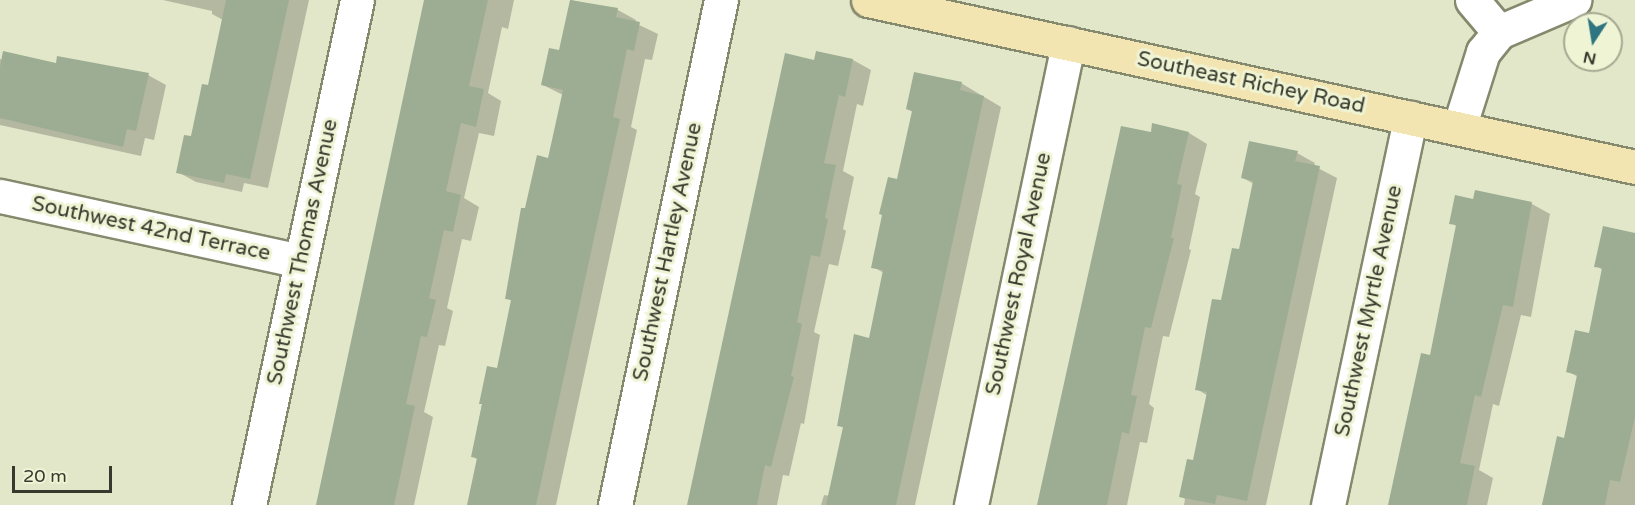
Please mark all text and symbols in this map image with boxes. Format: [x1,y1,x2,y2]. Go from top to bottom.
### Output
north arrow [1563,12,1623,72]
street label: Southeast Richey Road [1135,47,1367,119]
text: N [1581,47,1598,69]
street label: Southwest Thomas Avenue [263,117,343,387]
street label: Southwest Hartley Avenue [628,120,708,384]
street label: Southwest Royal Avenue [981,150,1057,398]
street label: Southwest Myrtle Avenue [1330,183,1408,439]
street label: Southwest 42nd Terrace [30,191,272,267]
scale bar [15,454,116,492]
text: 20 m [23,465,67,487]

